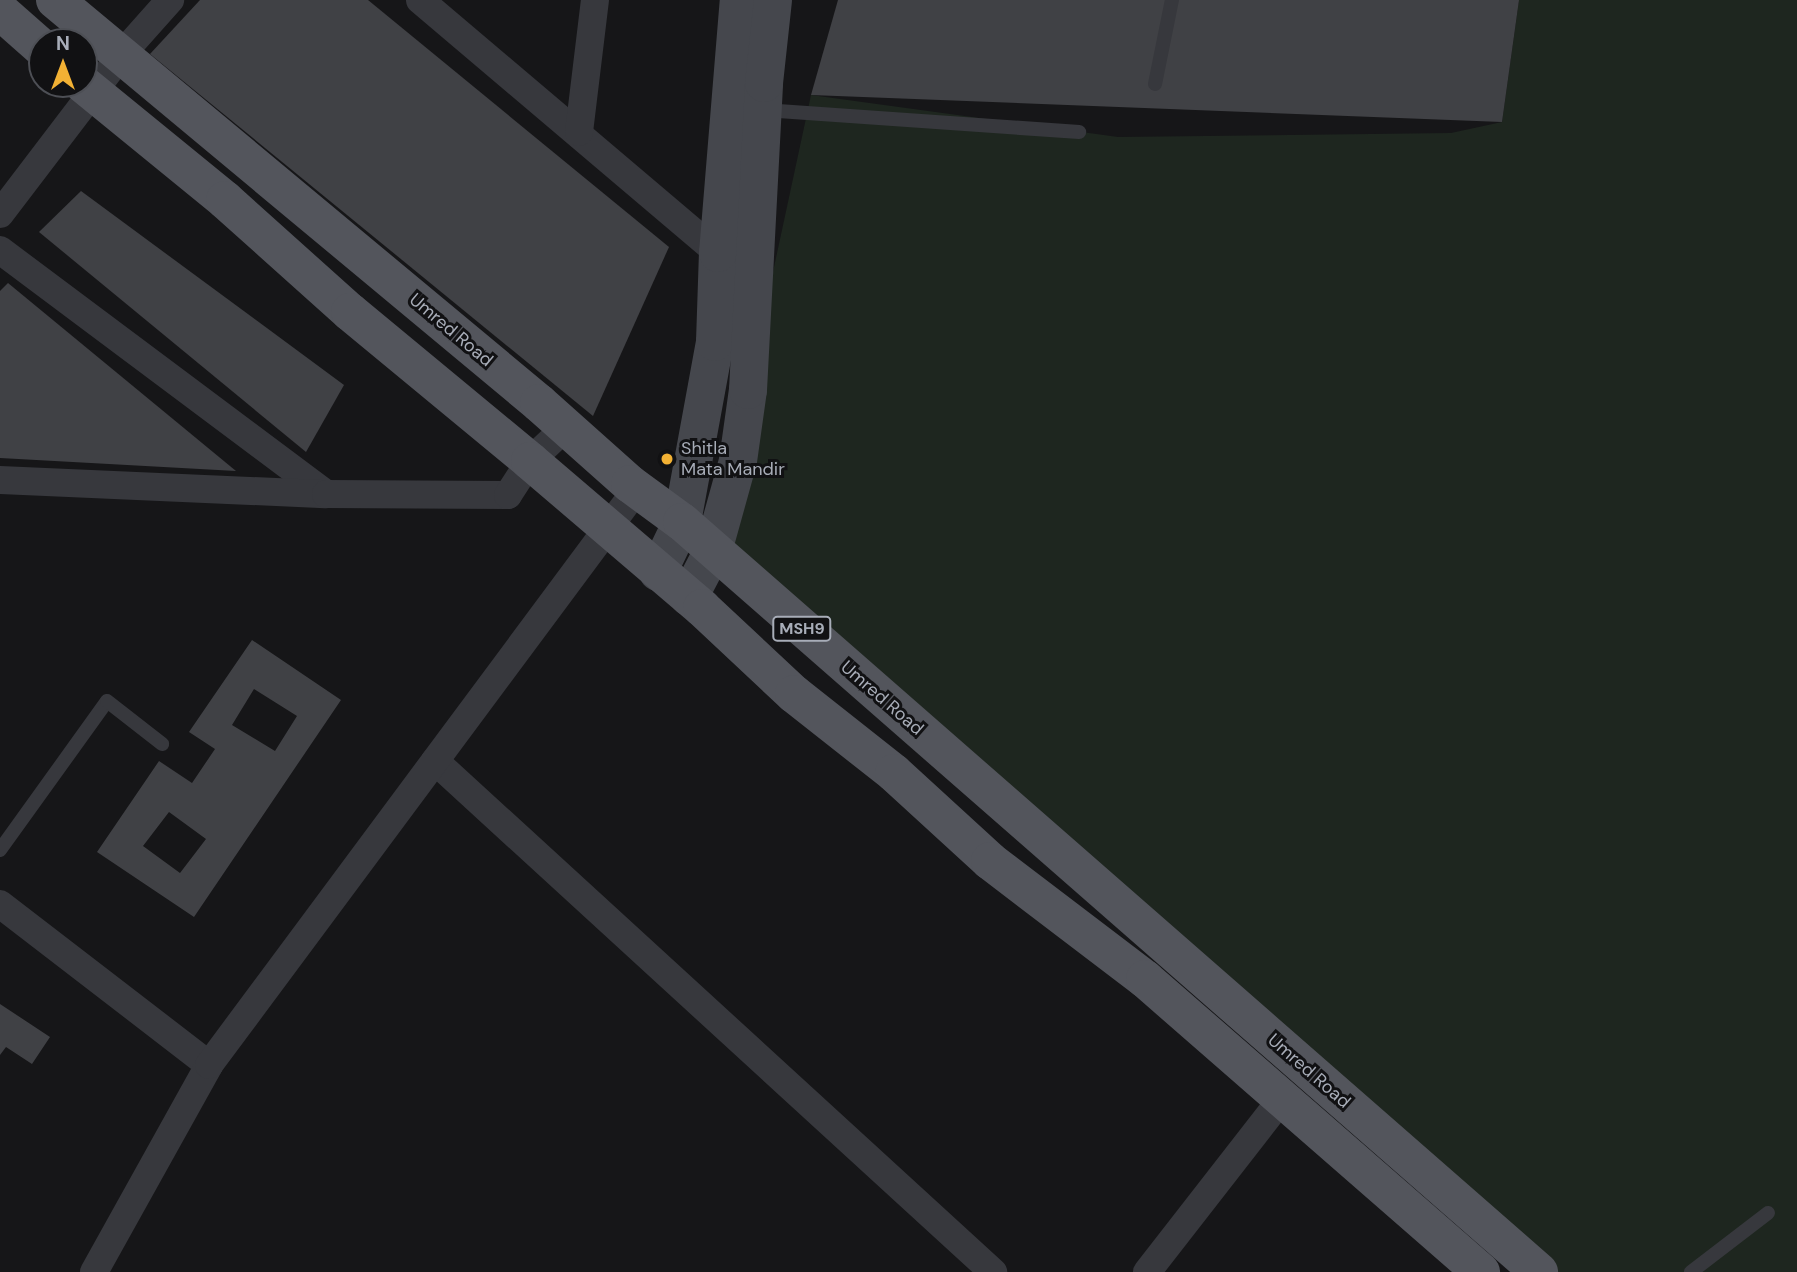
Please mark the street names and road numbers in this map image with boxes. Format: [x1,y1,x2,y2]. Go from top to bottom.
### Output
street label: Umred Road [405,289,497,371]
road number: MSH9 [772,616,832,642]
street label: Umred Road [836,656,928,740]
street label: Umred Road [1263,1029,1355,1113]

